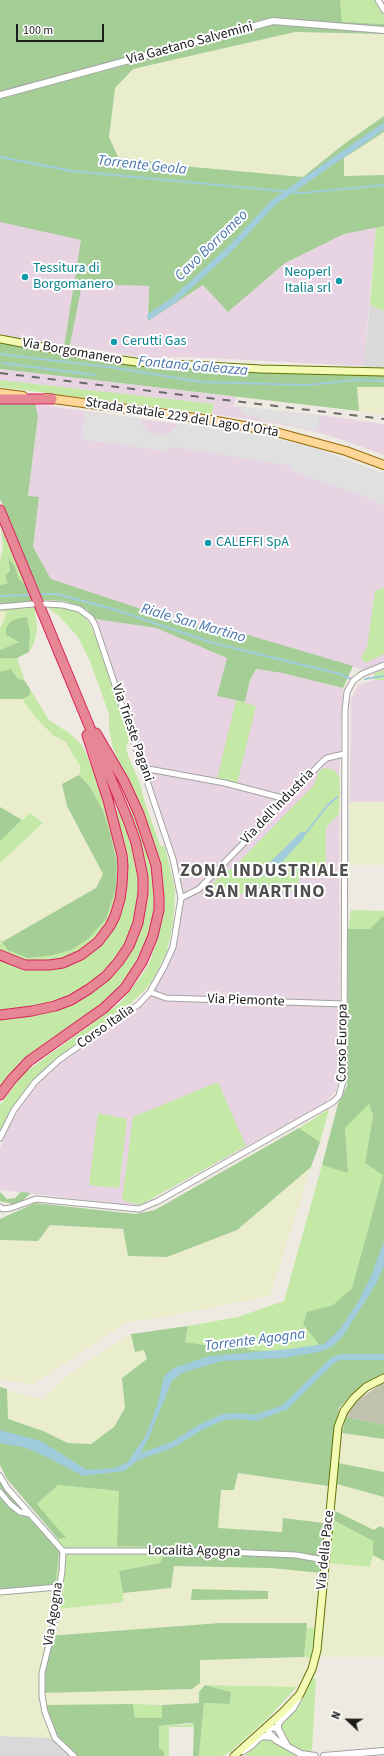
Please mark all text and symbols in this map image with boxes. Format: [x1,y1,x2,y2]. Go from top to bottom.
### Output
scale bar [18,16,106,42]
street label: Via Gaetano Salvemini [125,19,255,69]
text: 100 m [23,22,53,39]
water label: Torrente Geola [96,152,188,180]
water label: Cavo Borromeo [172,207,252,285]
place label: Tessitura di Borgomanero [33,261,114,294]
place label: Neoperl Italia srl [284,265,331,298]
marker: Tessitura di Borgomanero [20,272,30,282]
marker: Neoperl Italia srl [334,276,344,286]
place label: Cerutti Gas [122,334,186,350]
street label: Via Borgomanero [21,335,123,369]
marker: Cerutti Gas [109,337,119,347]
water label: Fontana Galeazza [137,353,249,381]
street label: Strada statale 229 del Lago d'Orta [84,394,280,442]
place label: CALEFFI SpA [216,535,289,551]
marker: CALEFFI SpA [203,538,213,548]
water label: Riale San Martino [139,600,247,648]
street label: Via Trieste Pagani [107,682,157,784]
street label: Via dell'Industria [238,766,318,848]
district label: ZONA INDUSTRIALE SAN MARTINO [180,861,350,904]
street label: Via Piemonte [207,991,285,1011]
street label: Corso Italia [74,1001,138,1053]
street label: Corso Europa [334,1004,352,1082]
water label: Torrente Agogna [204,1326,306,1356]
street label: Via della Pace [313,1510,339,1590]
street label: Località Agogna [148,1543,240,1561]
street label: Via Agogna [41,1581,67,1647]
north arrow [328,1700,368,1740]
text: N [328,1709,345,1722]

